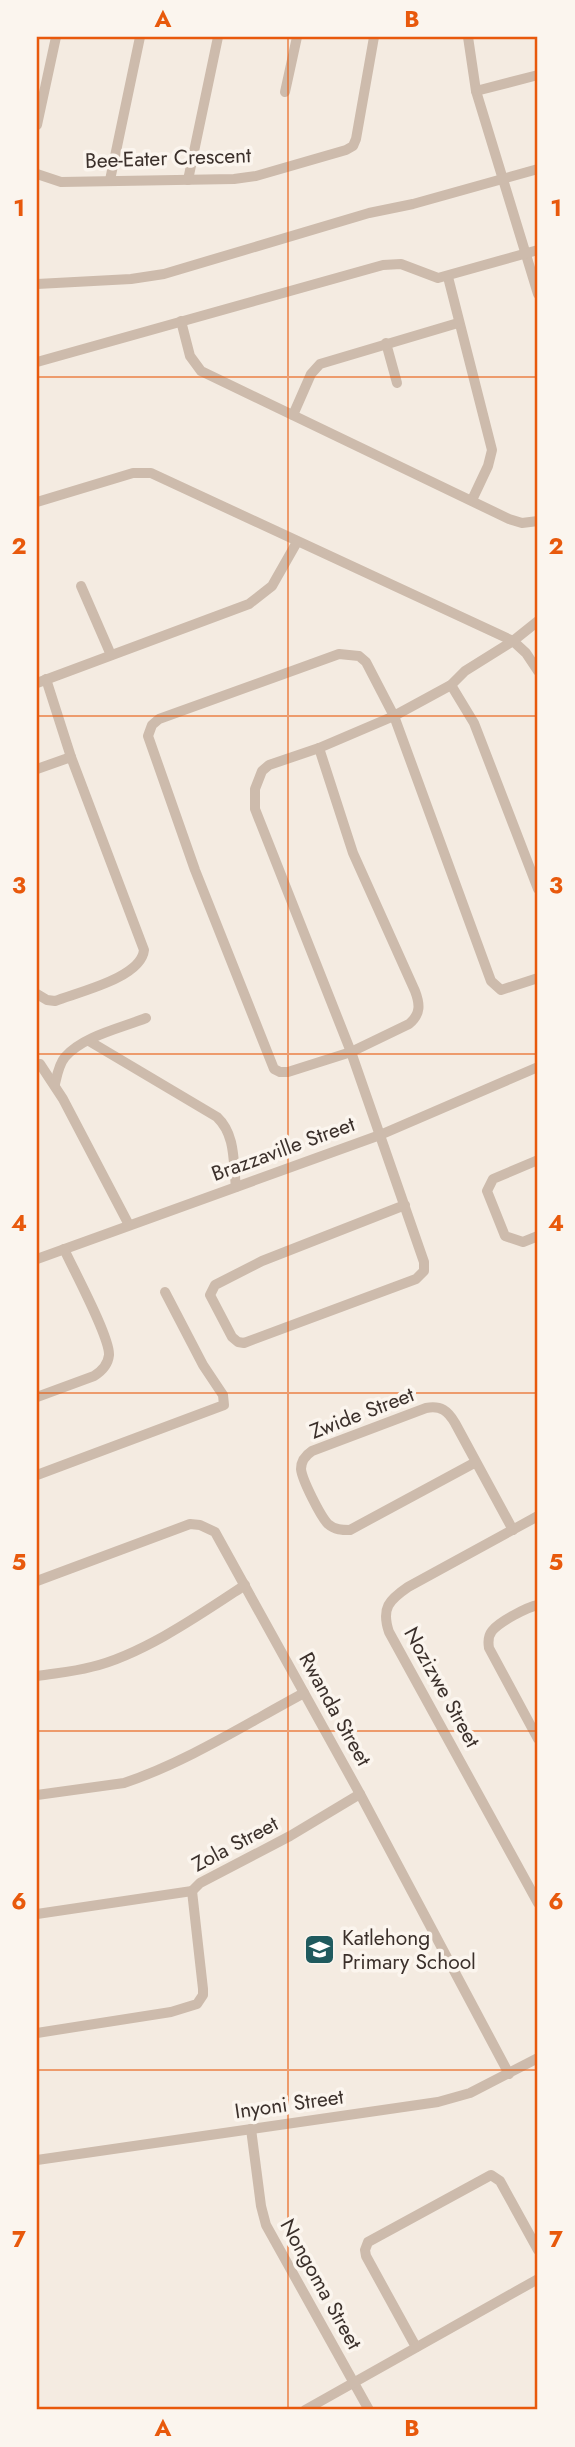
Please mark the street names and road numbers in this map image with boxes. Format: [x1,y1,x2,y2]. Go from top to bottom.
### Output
street label: Bee-Eater Crescent [84,140,252,176]
street label: Brazzaville Street [207,1109,359,1189]
street label: Zwide Street [306,1379,418,1447]
street label: Nozizwe Street [396,1621,488,1753]
street label: Rwanda Street [291,1647,379,1771]
street label: Zola Street [187,1809,283,1879]
street label: Inyoni Street [233,2082,345,2126]
street label: Nongoma Street [273,2213,369,2355]

